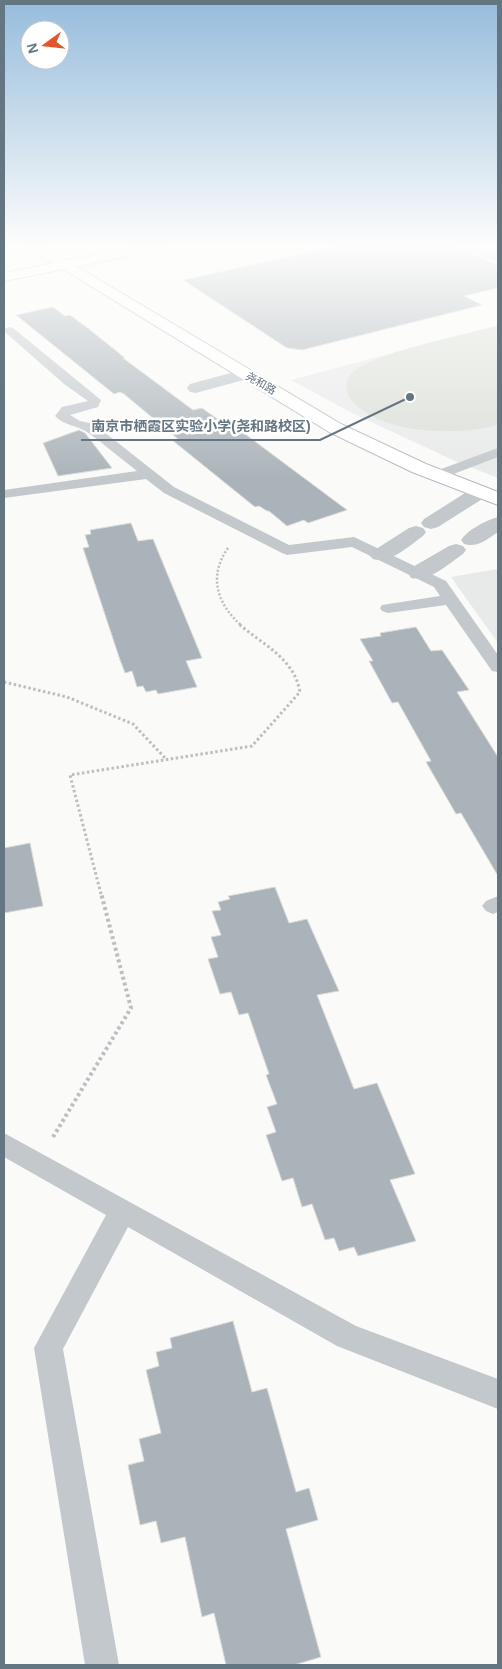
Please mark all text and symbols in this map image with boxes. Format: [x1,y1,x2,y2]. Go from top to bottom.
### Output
north arrow [20,20,70,70]
text: N [23,41,41,55]
street label: 尧和路 [244,370,278,396]
callout: 南京市栖霞区实验小学(尧和路校区) [81,411,320,440]
text: 南京市栖霞区实验小学(尧和路校区) [91,418,311,434]

